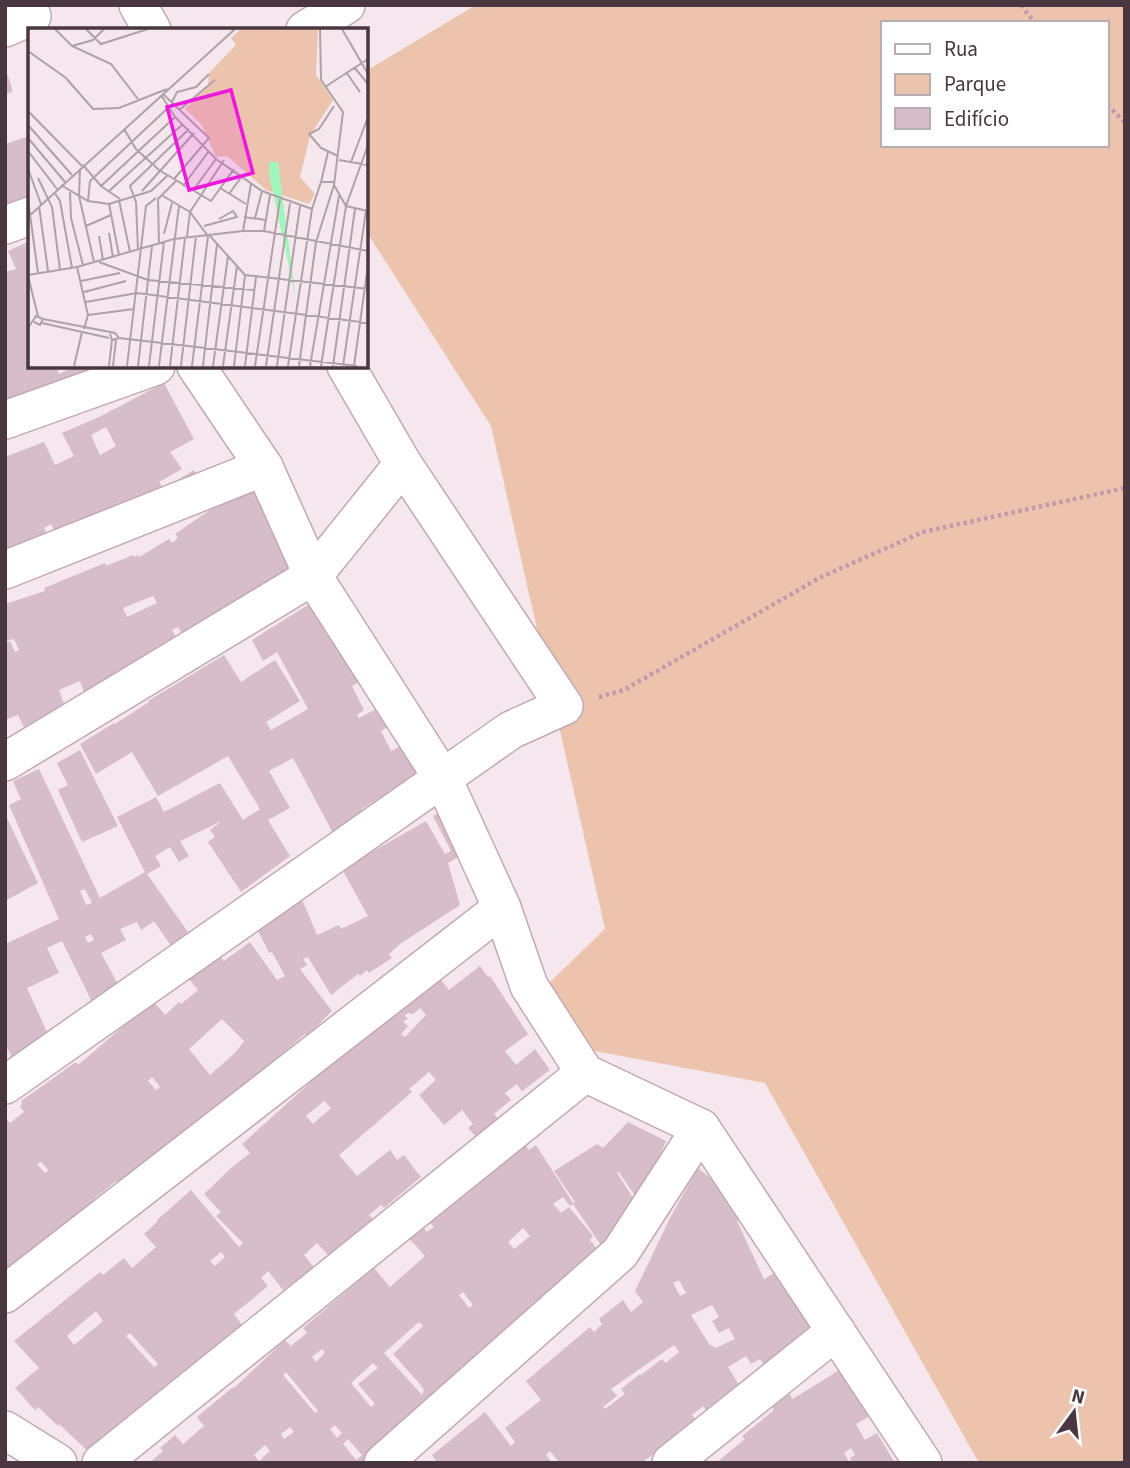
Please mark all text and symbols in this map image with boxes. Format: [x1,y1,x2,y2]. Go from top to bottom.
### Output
legend [881,21,1109,147]
inset map [28,28,368,368]
text: Rua [944,34,978,64]
text: Parque [944,69,1006,99]
text: Edifício [944,104,1009,134]
north arrow [1039,1377,1109,1447]
text: N [1068,1382,1088,1412]

